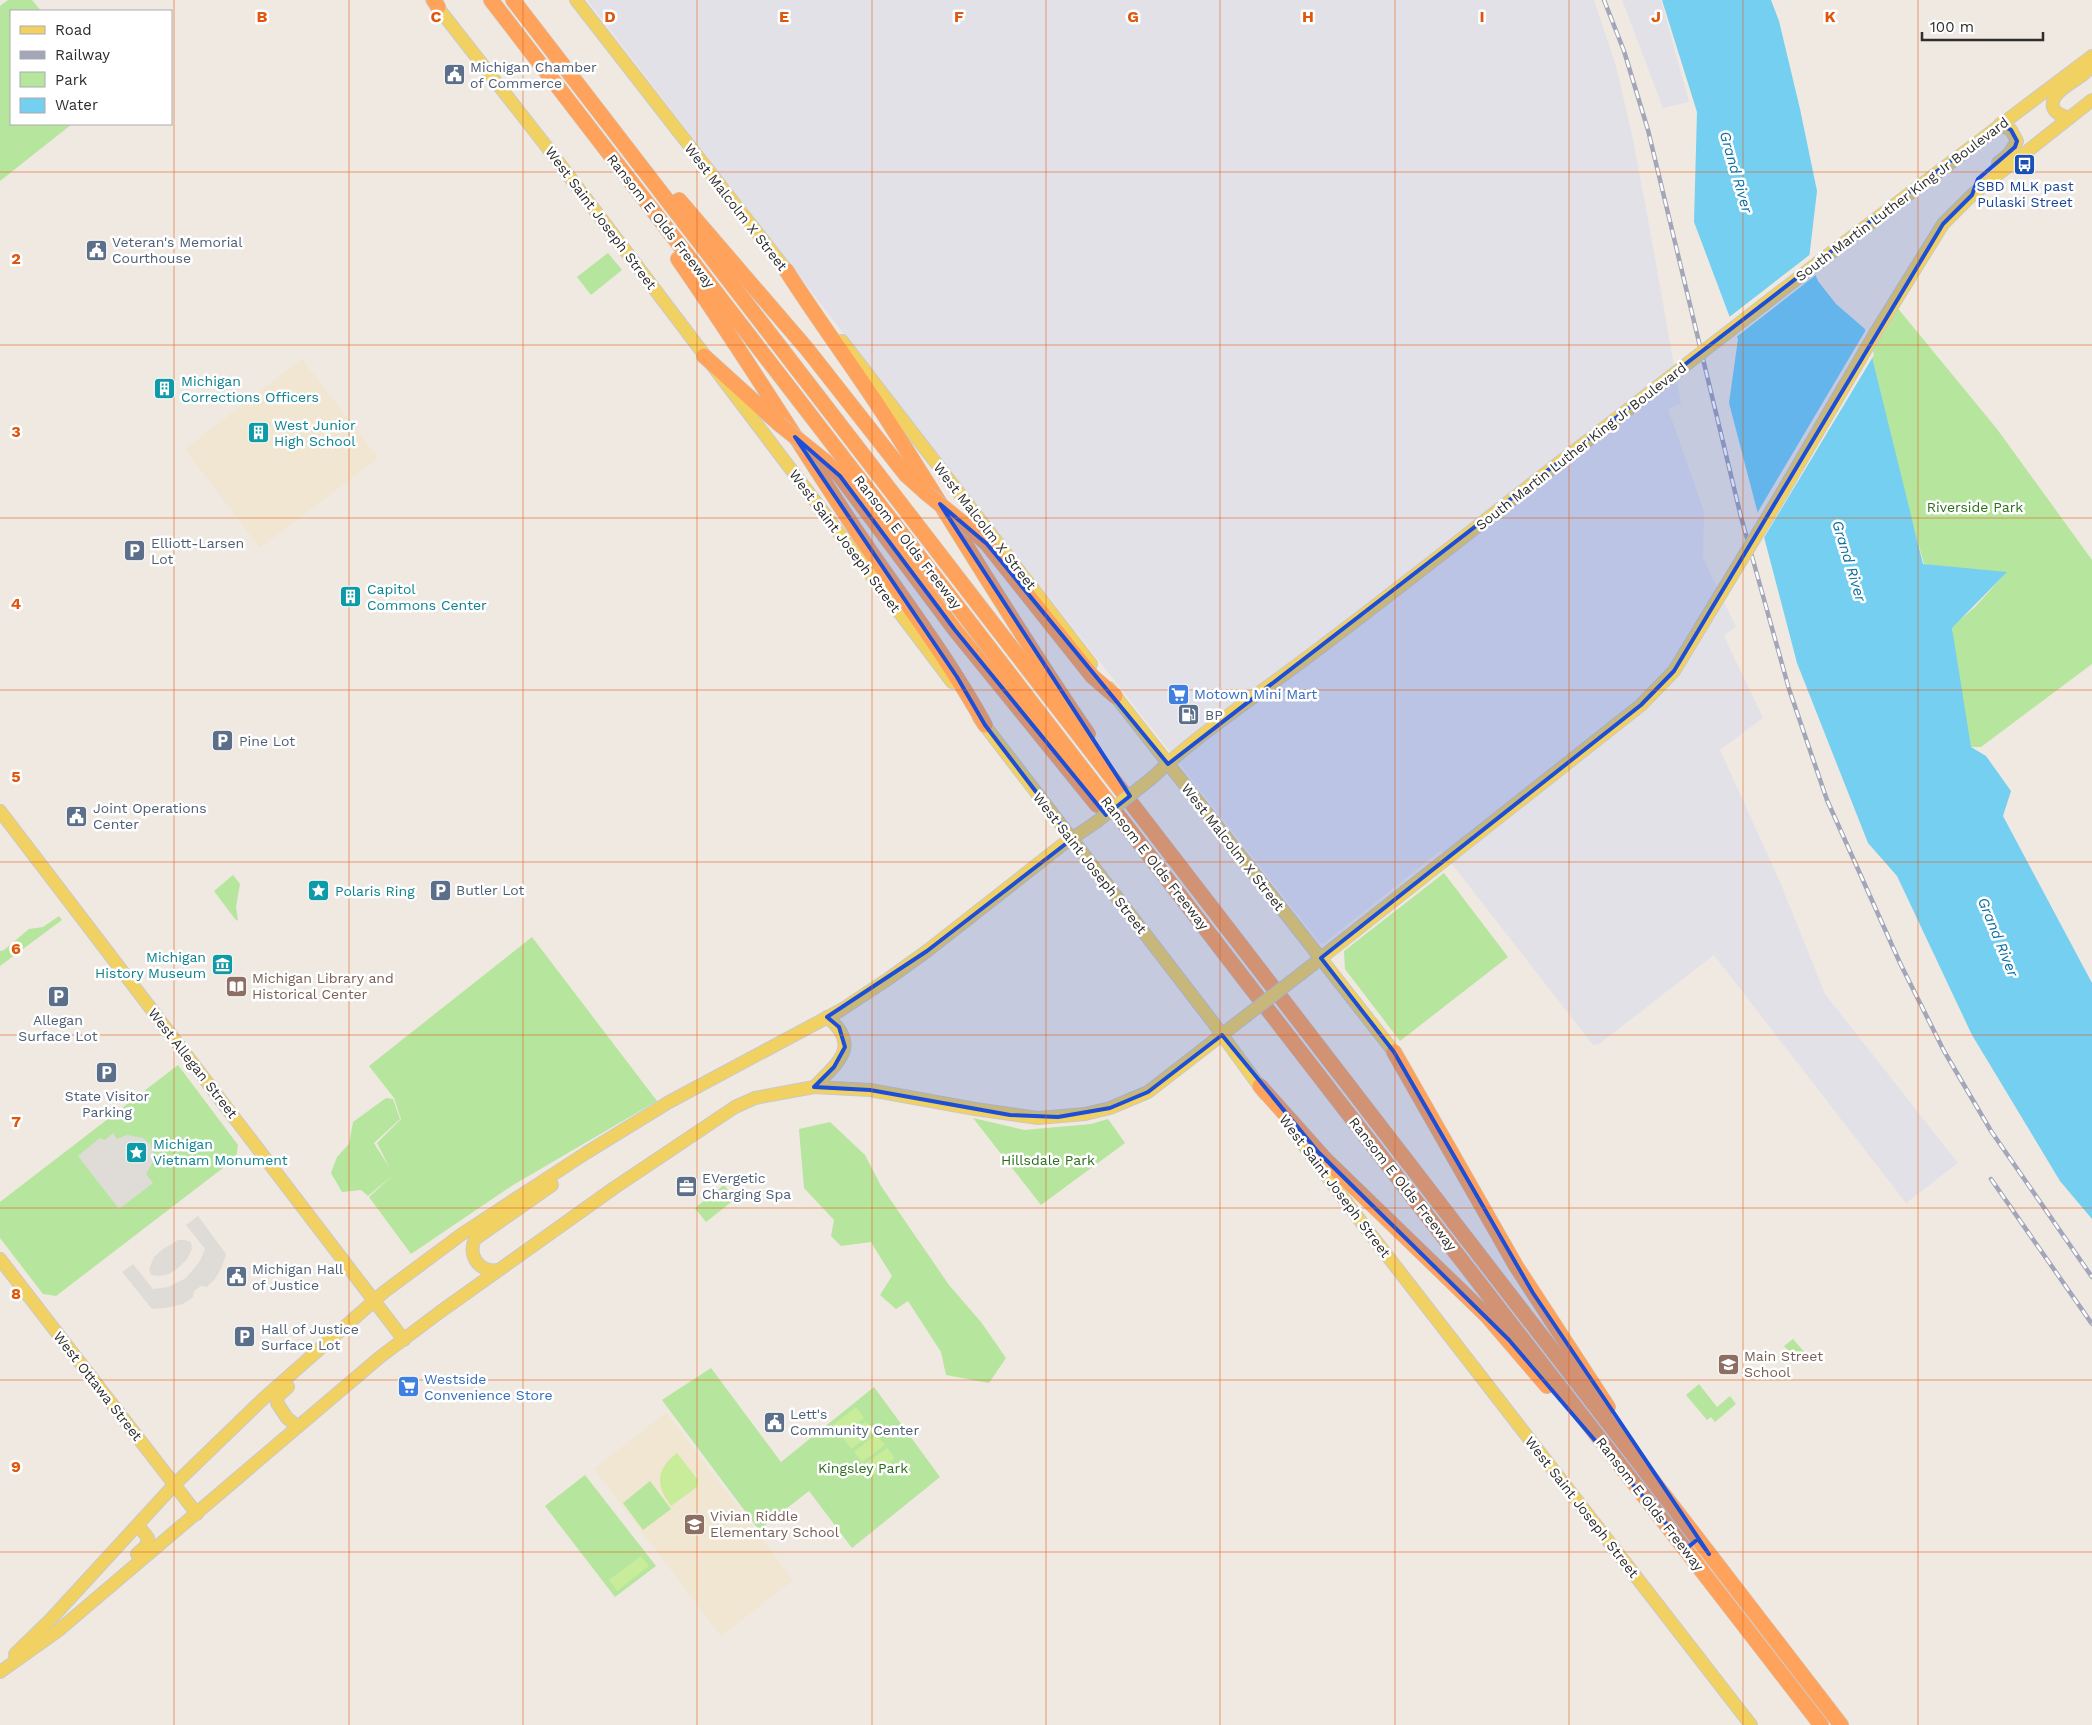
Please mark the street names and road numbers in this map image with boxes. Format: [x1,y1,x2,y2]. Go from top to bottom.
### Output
street label: South Martin Luther King Jr Boulevard [1792,114,2012,284]
street label: West Malcolm X Street [681,140,791,274]
street label: West Saint Joseph Street [542,144,660,293]
street label: Ransom E Olds Freeway [604,151,719,292]
street label: South Martin Luther King Jr Boulevard [1473,359,1689,533]
street label: West Malcolm X Street [930,459,1040,593]
street label: West Saint Joseph Street [786,467,904,616]
street label: Ransom E Olds Freeway [851,472,966,613]
street label: West Malcolm X Street [1178,780,1288,914]
street label: West Saint Joseph Street [1030,789,1150,937]
street label: Ransom E Olds Freeway [1098,793,1213,934]
street label: West Allegan Street [145,1005,241,1121]
street label: West Saint Joseph Street [1276,1112,1394,1261]
street label: Ransom E Olds Freeway [1346,1114,1461,1255]
street label: West Ottawa Street [50,1328,146,1444]
street label: West Saint Joseph Street [1522,1433,1642,1581]
street label: Ransom E Olds Freeway [1593,1434,1708,1575]

